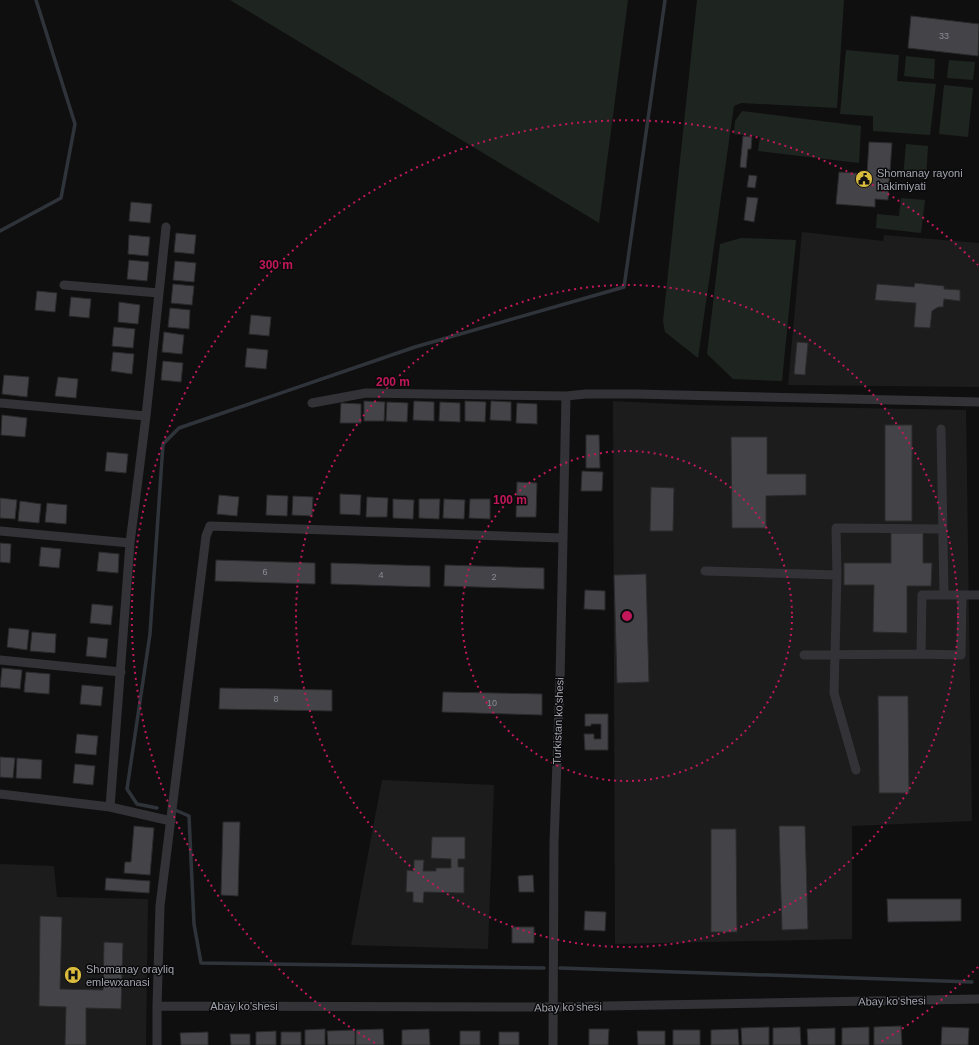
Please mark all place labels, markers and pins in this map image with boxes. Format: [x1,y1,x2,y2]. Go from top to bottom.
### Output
place label: Shomanay rayoni hakimiyati [877,167,963,192]
public building icon: Shomanay rayoni hakimiyati [854,169,874,189]
centre of rings [620,609,634,623]
place label: Shomanay orayliq emlewxanasi [86,963,174,988]
hospital icon: Shomanay orayliq emlewxanasi [63,965,83,985]

